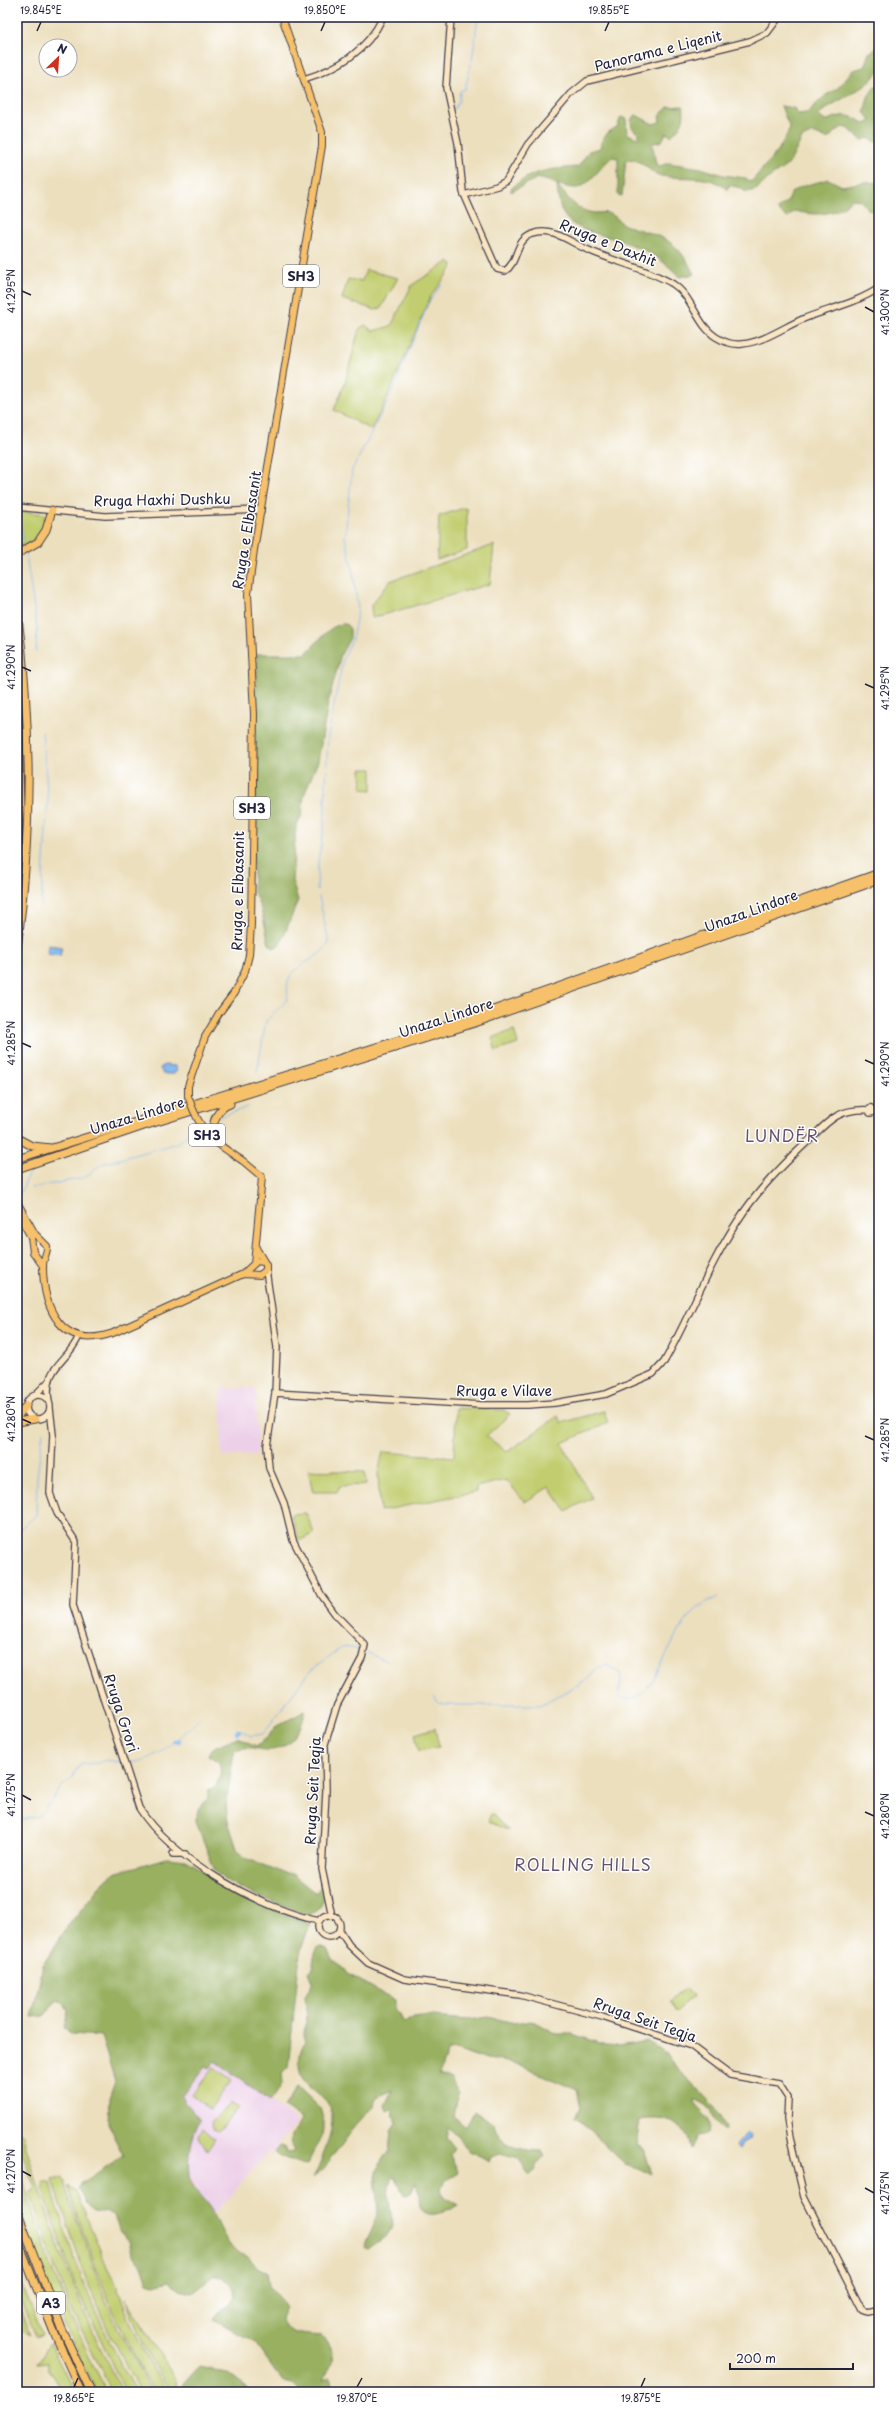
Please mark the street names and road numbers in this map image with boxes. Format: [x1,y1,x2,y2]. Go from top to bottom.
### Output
street label: Panorama e Liqenit [592,24,724,76]
street label: Rruga e Daxhit [556,213,660,272]
road number: SH3 [283,265,319,287]
street label: Rruga e Elbasanit [227,469,266,591]
street label: Rruga Haxhi Dushku [93,488,231,511]
road number: SH3 [234,797,270,819]
street label: Rruga e Elbasanit [226,831,249,951]
street label: Unaza Lindore [701,884,800,937]
street label: Unaza Lindore [396,992,496,1043]
street label: Unaza Lindore [87,1091,187,1140]
road number: SH3 [189,1124,225,1146]
street label: Rruga e Vilave [456,1380,552,1401]
street label: Rruga Grori [99,1671,144,1755]
street label: Rruga Seit Teqja [299,1736,326,1846]
street label: Rruga Seit Teqja [591,1992,700,2047]
road number: A3 [37,2292,65,2314]

